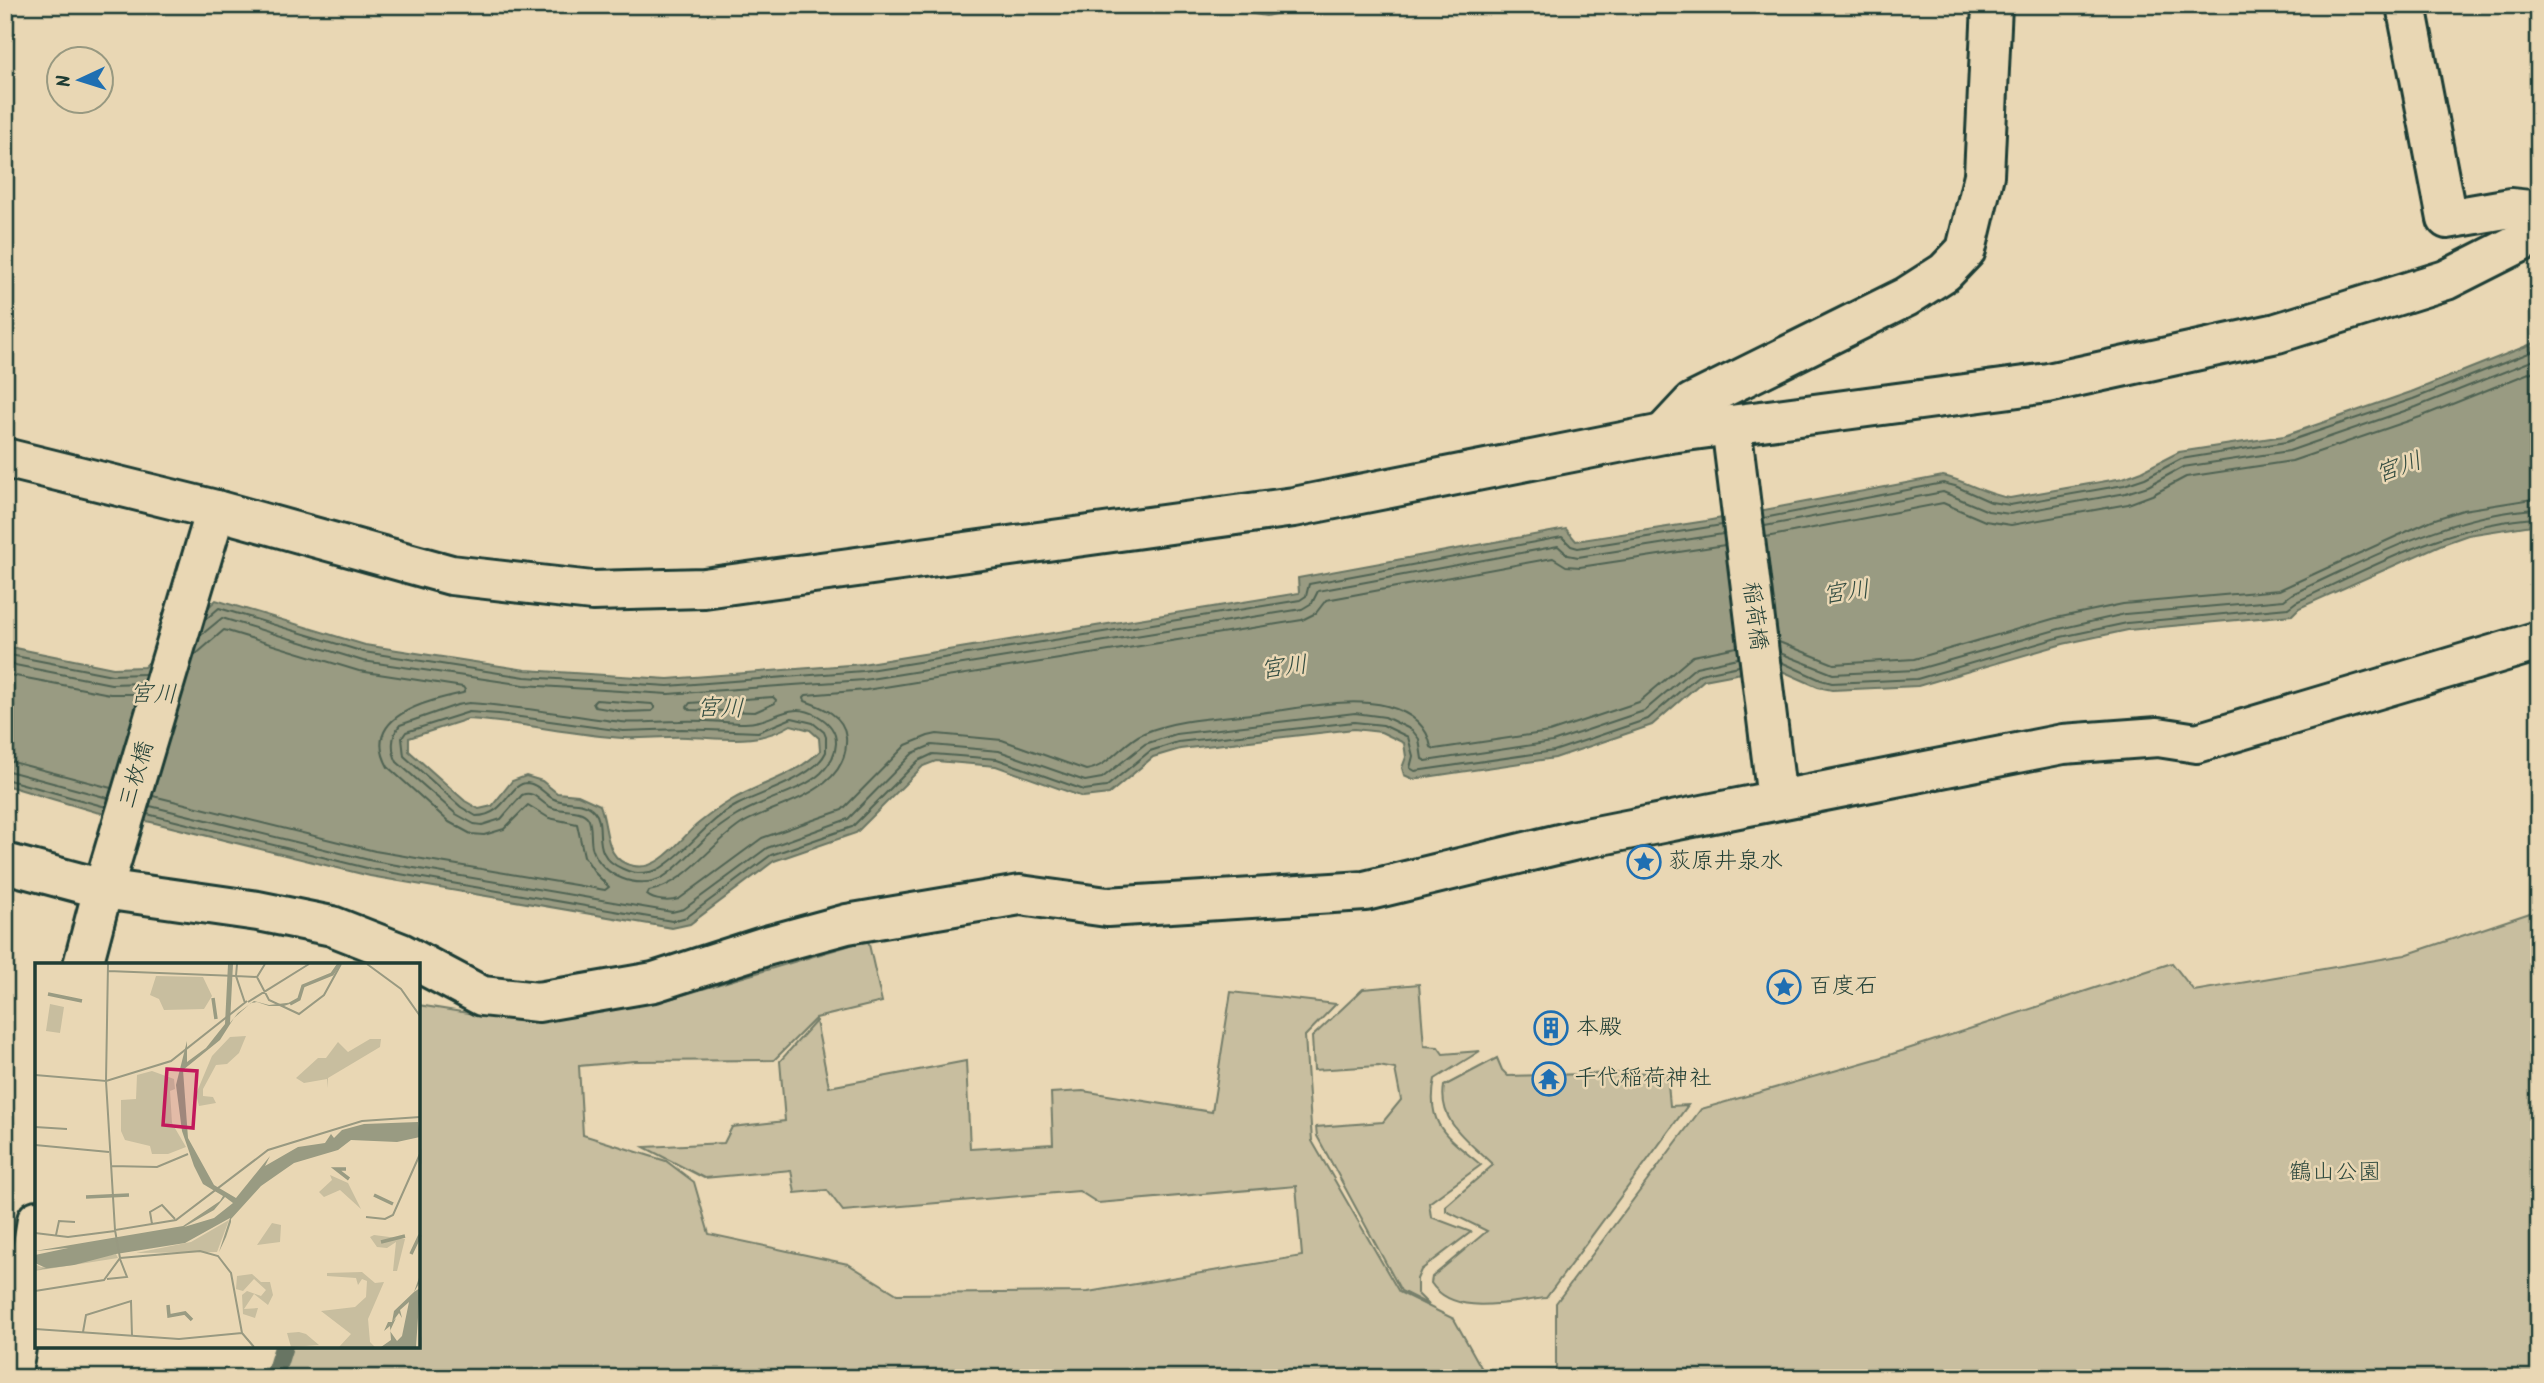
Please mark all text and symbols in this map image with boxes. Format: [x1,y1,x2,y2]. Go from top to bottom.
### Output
north arrow [46,46,116,116]
text: N [50,74,80,88]
water label: 宮川 [2370,442,2428,494]
water label: 宮川 [1820,570,1872,616]
street label: 稲荷橋 [1732,580,1776,652]
water label: 宮川 [1258,646,1310,690]
water label: 宮川 [129,675,177,715]
water label: 宮川 [696,689,744,729]
street label: 三枚橋 [110,737,164,813]
place icon: 荻原井泉水 [1625,843,1663,881]
place label: 荻原井泉水 [1668,844,1783,880]
inset map [35,963,420,1348]
place icon: 百度石 [1765,968,1803,1006]
place label: 百度石 [1809,969,1878,1005]
building icon: 本殿 [1532,1009,1570,1047]
place label: 本殿 [1576,1010,1622,1046]
temple icon: 千代稲荷神社 [1530,1060,1568,1098]
place label: 千代稲荷神社 [1574,1061,1712,1097]
park label: 鶴山公園 [2289,1155,2381,1191]

